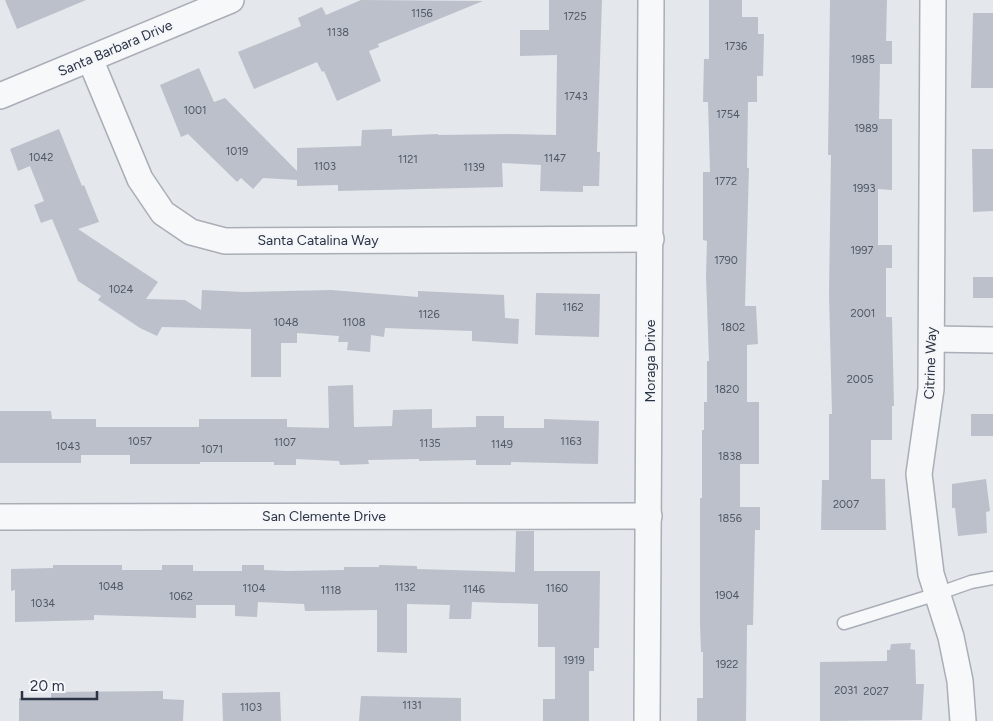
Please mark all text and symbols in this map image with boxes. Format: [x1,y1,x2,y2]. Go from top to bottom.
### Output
house number: 1156 [411,7,433,20]
house number: 1725 [564,10,586,23]
street label: Santa Barbara Drive [55,16,175,80]
house number: 1138 [327,26,349,39]
house number: 1736 [725,40,747,53]
house number: 1985 [851,53,875,66]
house number: 1743 [564,90,588,103]
house number: 1001 [183,104,207,117]
house number: 1754 [716,108,740,121]
house number: 1989 [854,122,878,135]
house number: 1019 [226,145,248,158]
house number: 1042 [29,151,53,164]
house number: 1147 [544,152,566,165]
house number: 1121 [398,153,418,166]
house number: 1103 [314,160,336,173]
house number: 1139 [463,161,485,174]
house number: 1772 [715,175,737,188]
house number: 1993 [853,182,876,195]
street label: Santa Catalina Way [257,232,379,249]
house number: 1997 [851,244,874,257]
house number: 1790 [714,254,738,267]
house number: 1024 [109,283,133,296]
house number: 1162 [562,301,584,314]
house number: 2001 [851,307,875,320]
house number: 1126 [418,308,440,321]
house number: 1048 [273,316,299,329]
house number: 1108 [343,316,366,329]
street label: Moraga Drive [642,319,659,403]
house number: 1802 [721,321,745,334]
street label: Citrine Way [921,326,940,400]
house number: 2005 [847,373,873,386]
house number: 1820 [715,383,739,396]
house number: 1057 [128,435,152,448]
house number: 1163 [560,435,582,448]
house number: 1107 [274,436,296,449]
house number: 1135 [419,437,441,450]
house number: 1149 [491,438,513,451]
house number: 1043 [56,440,80,453]
house number: 1071 [201,443,223,456]
house number: 1838 [718,450,742,463]
house number: 2007 [833,498,859,511]
street label: San Clemente Drive [262,508,386,525]
house number: 1856 [718,512,742,525]
house number: 1048 [98,580,124,593]
house number: 1132 [394,581,416,594]
house number: 1104 [243,582,266,595]
house number: 1160 [546,582,568,595]
house number: 1146 [463,583,485,596]
house number: 1118 [321,584,341,597]
house number: 1904 [715,589,739,602]
house number: 1062 [169,590,193,603]
house number: 1034 [31,597,55,610]
house number: 1919 [563,654,585,667]
house number: 1922 [715,658,739,671]
scale bar [22,668,98,700]
text: 20 m [30,677,64,695]
house number: 2031 [834,684,858,697]
house number: 2027 [863,685,889,698]
house number: 1131 [402,699,422,712]
house number: 1103 [240,701,262,714]

